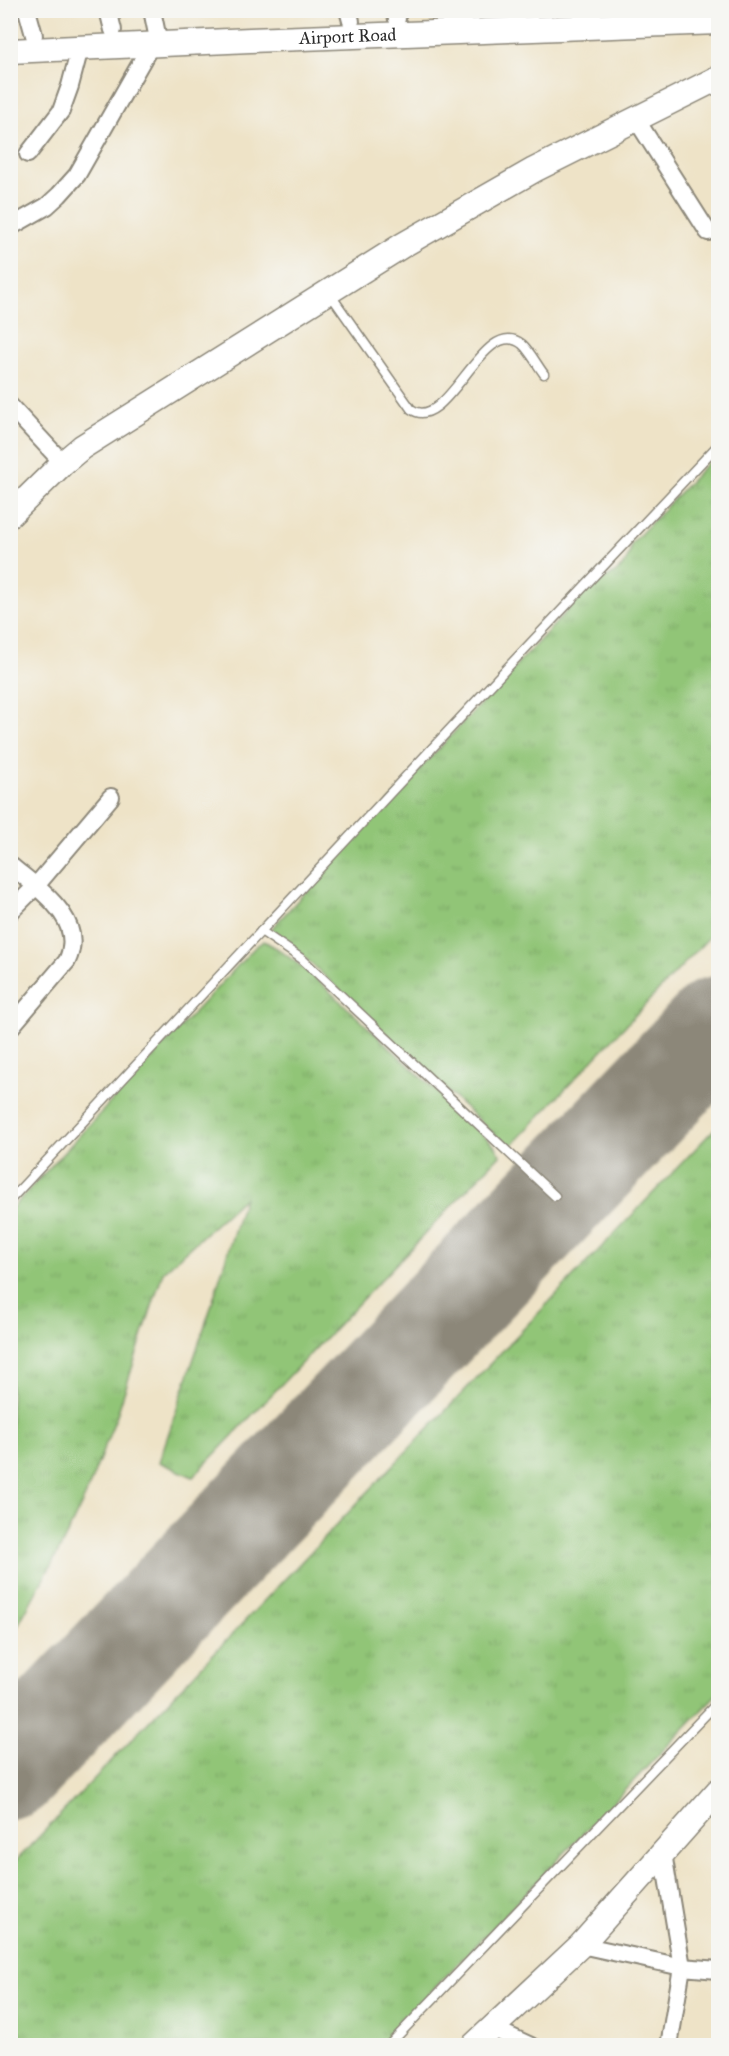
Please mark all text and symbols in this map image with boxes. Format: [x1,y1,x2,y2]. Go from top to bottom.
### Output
street label: Airport Road [298,23,397,49]

